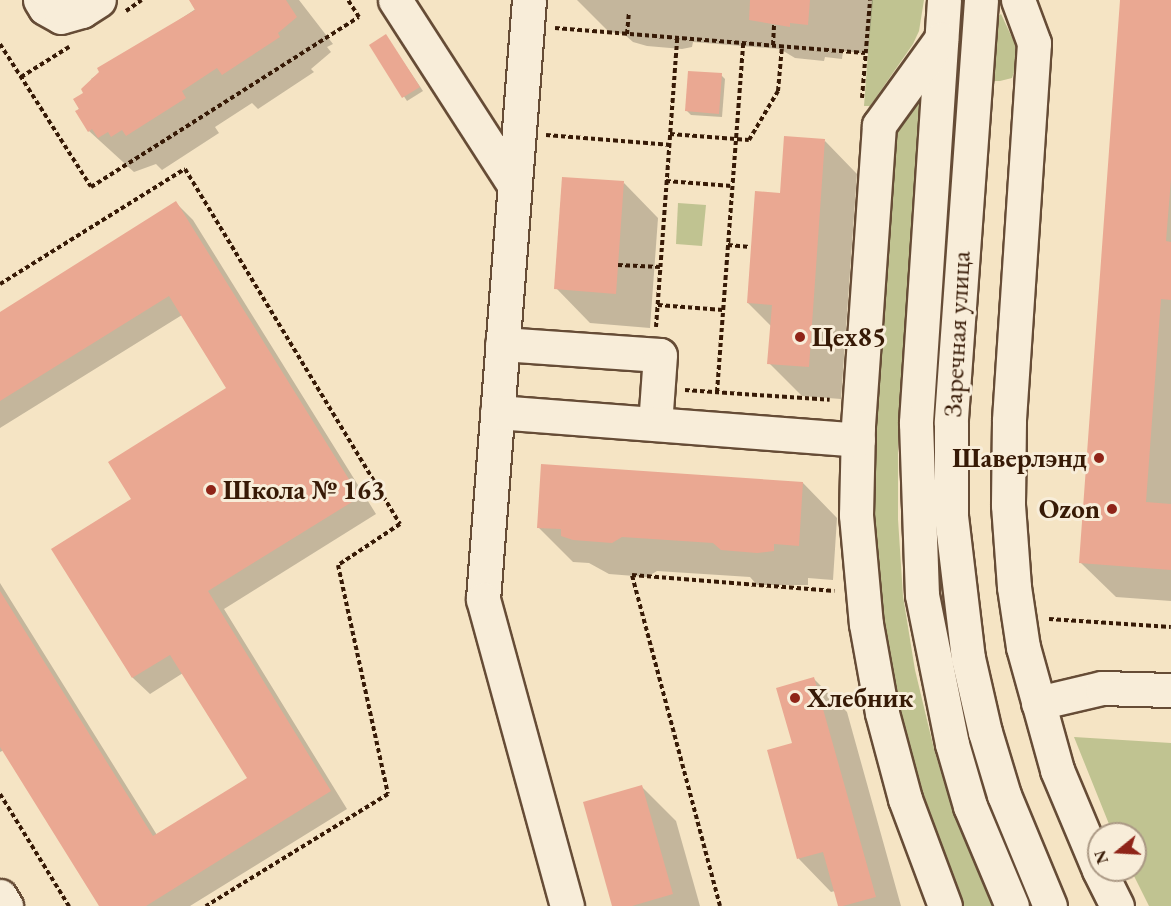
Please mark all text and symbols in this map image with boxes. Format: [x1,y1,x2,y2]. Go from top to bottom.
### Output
street label: Заречная улица [935,250,977,418]
place label: Цех85 [812,321,886,353]
marker: Цех85 [793,330,807,344]
place label: Шаверлэнд [952,442,1087,474]
marker: Шаверлэнд [1092,451,1106,465]
place label: Школа № 163 [223,474,385,506]
marker: Школа № 163 [204,483,218,497]
place label: Ozon [1039,493,1100,525]
marker: Ozon [1105,502,1119,516]
place label: Хлебник [807,682,913,714]
marker: Хлебник [788,691,802,705]
north arrow [1087,822,1147,882]
text: N [1089,848,1113,867]

